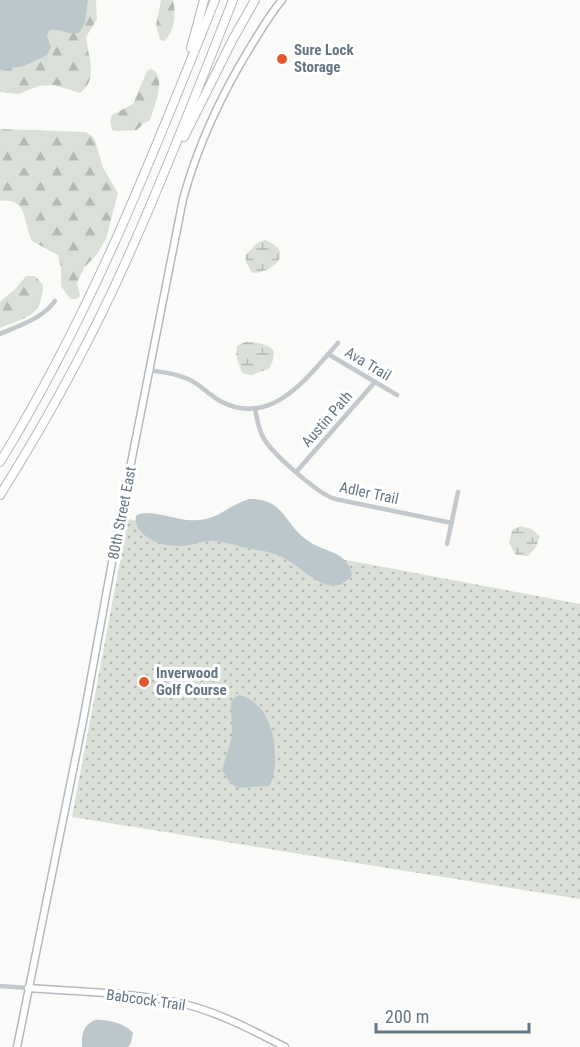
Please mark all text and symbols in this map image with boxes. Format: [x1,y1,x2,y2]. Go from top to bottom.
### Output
place label: Sure Lock Storage [294,41,354,76]
marker: Sure Lock Storage [275,52,289,66]
street label: Ava Trail [342,343,394,385]
street label: Austin Path [298,387,356,451]
street label: 80th Street East [104,465,140,561]
street label: Adler Trail [338,478,400,508]
place label: Inverwood Golf Course [156,664,227,699]
marker: Inverwood Golf Course [137,675,151,689]
street label: Babcock Trail [105,986,187,1014]
scale bar [376,996,529,1034]
text: 200 m [385,1006,429,1027]

